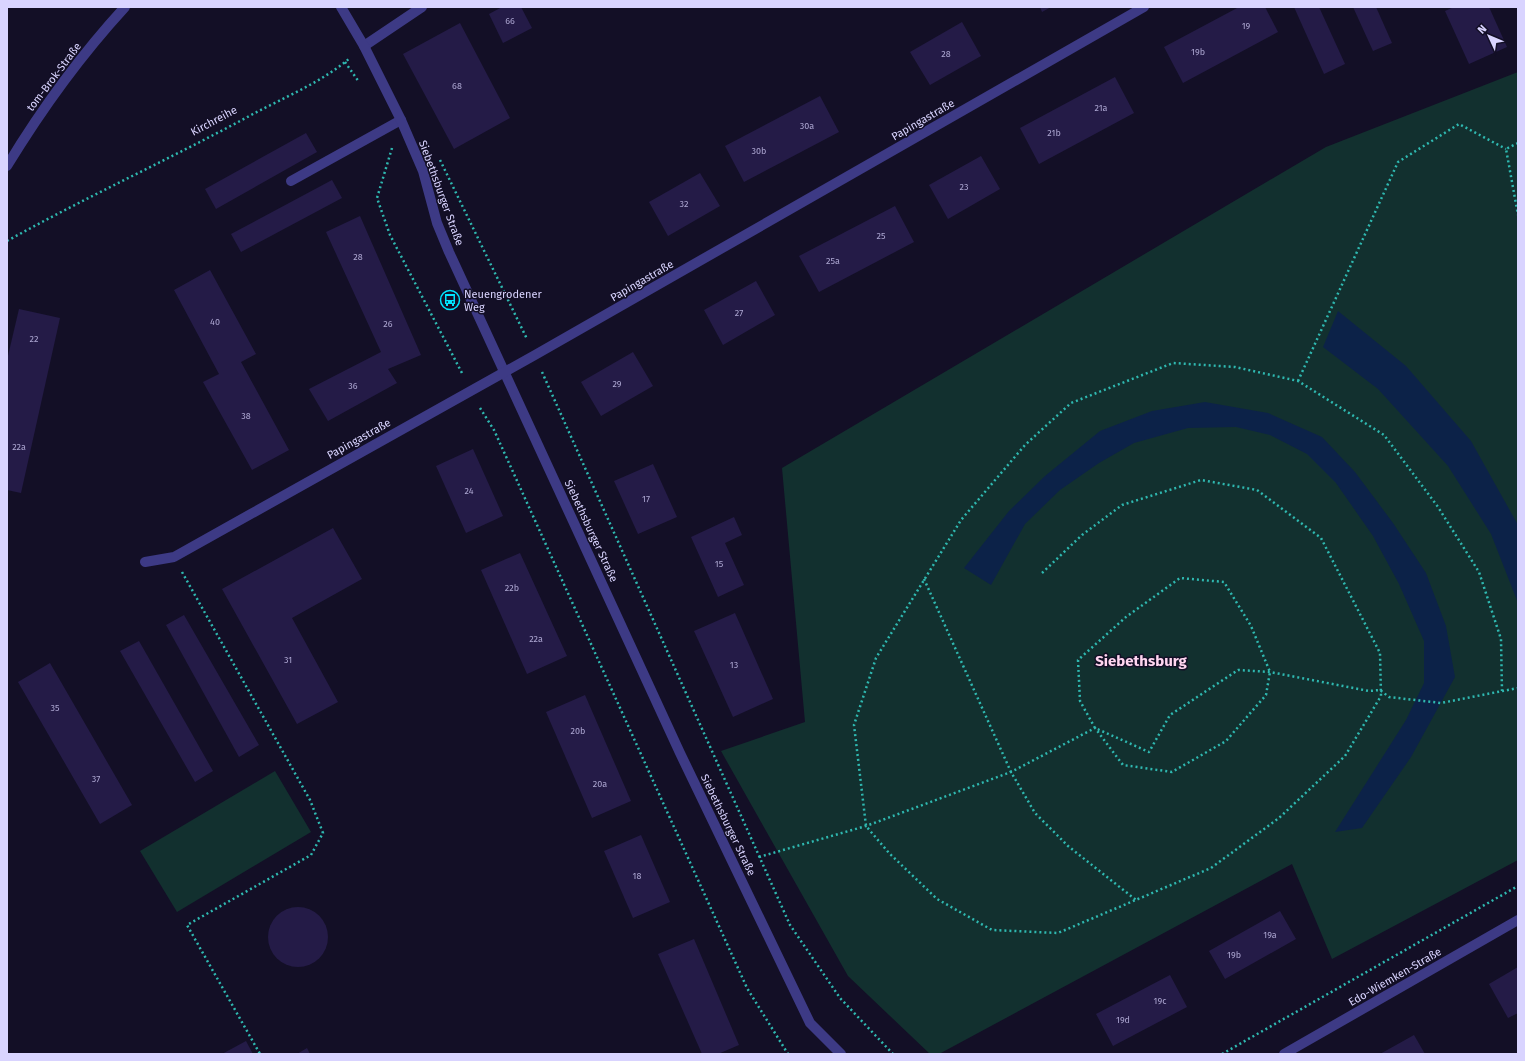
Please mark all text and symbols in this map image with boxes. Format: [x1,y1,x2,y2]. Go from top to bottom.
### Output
house number: 66 [505,16,515,26]
north arrow [1469,16,1509,56]
house number: 19 [1242,21,1251,31]
text: N [1475,22,1489,37]
street label: tom-Brok-Straße [24,40,84,114]
house number: 19b [1191,47,1205,57]
house number: 28 [941,49,951,59]
house number: 68 [452,81,462,91]
street label: Papingastraße [889,97,957,143]
street label: Kirchreihe [189,103,239,139]
house number: 21a [1094,103,1108,113]
house number: 30a [800,121,814,131]
house number: 21b [1047,128,1061,138]
street label: Siebethsburger Straße [416,139,466,247]
house number: 30b [752,146,766,156]
house number: 23 [960,182,968,192]
house number: 32 [680,199,688,209]
house number: 25 [877,231,886,241]
house number: 28 [353,252,363,262]
house number: 25a [826,256,840,266]
street label: Papingastraße [608,258,676,304]
place label: Neuengrodener Weg [464,288,542,314]
bus stop icon: Neuengrodener Weg [439,289,461,311]
house number: 27 [735,308,743,318]
house number: 40 [210,317,220,327]
house number: 26 [383,319,393,329]
house number: 22 [30,334,38,344]
house number: 29 [612,379,622,389]
house number: 36 [348,381,358,391]
house number: 38 [241,411,251,421]
street label: Papingastraße [325,416,393,462]
house number: 22a [12,442,26,452]
street label: Siebethsburger Straße [562,478,620,584]
house number: 24 [464,486,474,496]
house number: 17 [642,494,650,504]
house number: 15 [715,559,724,569]
house number: 22b [505,583,519,593]
house number: 22a [529,634,543,644]
district label: Siebethsburg [1095,652,1188,670]
house number: 31 [284,655,292,665]
house number: 13 [730,660,738,670]
house number: 35 [50,703,60,713]
house number: 20b [571,726,585,736]
street label: Siebethsburger Straße [698,772,758,878]
house number: 37 [92,774,100,784]
house number: 20a [593,779,607,789]
house number: 18 [633,871,641,881]
house number: 19a [1263,930,1277,940]
street label: Edo-Wiemken-Straße [1346,945,1444,1009]
house number: 19b [1227,950,1241,960]
house number: 19c [1154,996,1167,1006]
house number: 19d [1116,1015,1130,1025]

